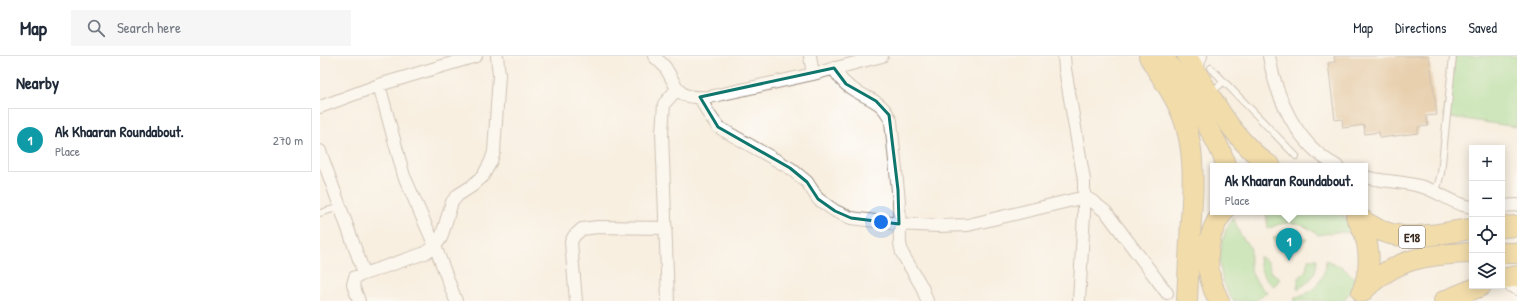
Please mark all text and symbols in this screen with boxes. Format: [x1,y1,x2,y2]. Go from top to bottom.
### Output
search box [71,10,351,46]
text: Map [20,15,47,41]
icon: search [85,17,107,39]
text: Search here [117,17,181,38]
text: Map [1353,18,1373,37]
text: Directions [1395,18,1446,37]
text: Saved [1468,18,1497,37]
text: Nearby [16,71,59,94]
text: Ak Khaaran Roundabout. [55,121,184,142]
text: 1 [28,131,32,149]
text: 270 m [273,131,303,149]
text: Place [55,142,80,160]
map controls [1469,145,1505,289]
button: + [1469,145,1505,181]
popup [1210,163,1368,215]
text: Ak Khaaran Roundabout. [1225,170,1353,191]
button: − [1469,181,1505,217]
text: Place [1225,191,1250,209]
your location [871,212,891,232]
button: locate [1469,217,1505,253]
road number: E18 [1399,226,1425,248]
pin: 1 [1276,228,1302,261]
button: layers [1469,253,1505,289]

